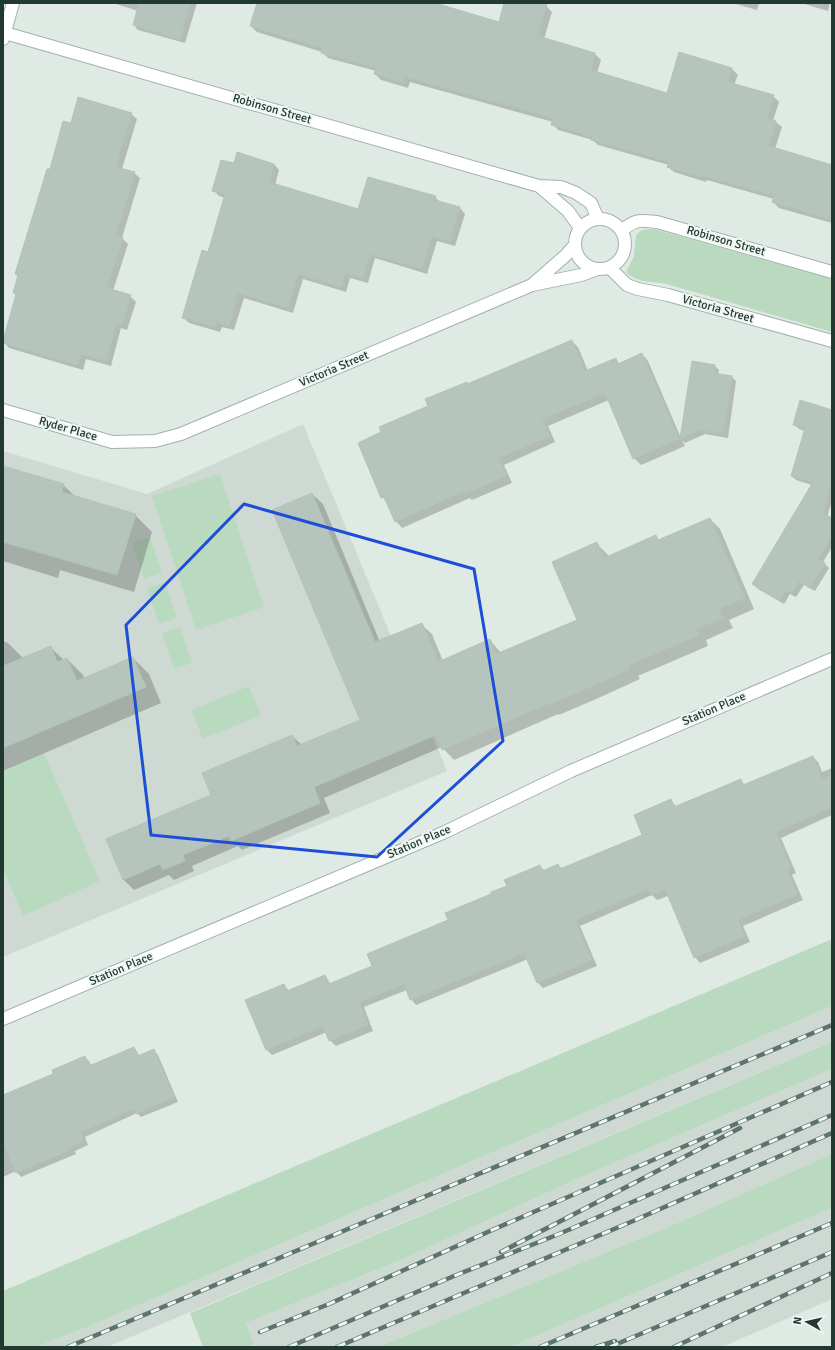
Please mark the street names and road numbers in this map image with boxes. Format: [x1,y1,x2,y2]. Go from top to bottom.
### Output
street label: Robinson Street [231,91,313,127]
street label: Robinson Street [685,223,767,259]
street label: Victoria Street [680,292,756,326]
street label: Victoria Street [297,348,371,390]
street label: Ryder Place [37,414,99,444]
street label: Station Place [680,689,748,729]
street label: Station Place [385,822,453,862]
street label: Station Place [87,949,155,989]

